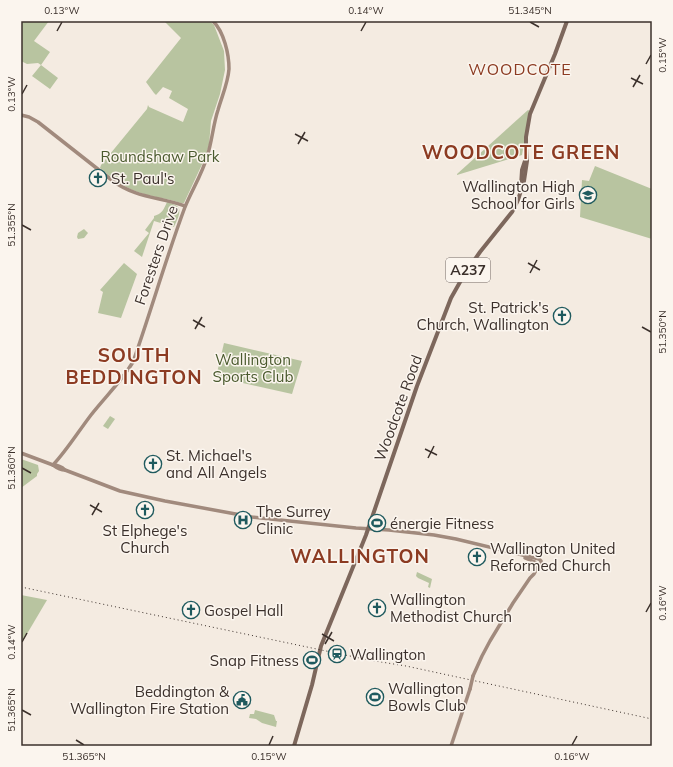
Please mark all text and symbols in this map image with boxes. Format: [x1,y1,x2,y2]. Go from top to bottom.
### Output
text: 0.13°W [44,4,80,17]
text: 0.14°W [348,4,384,17]
text: 51.345°N [508,4,552,17]
text: 0.15°W [656,37,669,73]
district label: WOODCOTE [468,59,572,79]
text: 0.13°W [5,76,18,112]
district label: WOODCOTE GREEN [422,140,620,164]
park label: Roundshaw Park [101,147,220,166]
church icon: St. Paul's [88,168,108,188]
place label: St. Paul's [111,169,175,188]
place label: Wallington High School for Girls [462,177,575,213]
school or university icon: Wallington High School for Girls [578,185,598,205]
text: 51.355°N [5,203,18,247]
street label: Foresters Drive [130,203,182,307]
road number: A237 [446,258,490,282]
place label: St. Patrick's Church, Wallington [417,298,549,334]
church icon: St. Patrick's Church, Wallington [552,306,572,326]
text: 51.350°N [656,310,669,354]
district label: SOUTH BEDDINGTON [65,343,203,389]
park label: Wallington Sports Club [213,350,293,386]
street label: Woodcote Road [370,352,426,464]
text: 51.360°N [5,446,18,490]
place label: St. Michael's and All Angels [166,446,267,482]
church icon: St. Michael's and All Angels [143,454,163,474]
church icon: St Elphege's Church [135,500,155,520]
place label: The Surrey Clinic [256,502,331,538]
hospital icon: The Surrey Clinic [233,510,253,530]
sports icon: énergie Fitness [367,513,387,533]
place label: énergie Fitness [390,514,494,533]
place label: St Elphege's Church [103,521,187,557]
place label: Wallington United Reformed Church [490,539,615,575]
district label: WALLINGTON [290,544,430,568]
church icon: Wallington United Reformed Church [467,547,487,567]
text: 0.16°W [656,585,669,621]
place label: Wallington Methodist Church [390,590,512,626]
church icon: Wallington Methodist Church [367,598,387,618]
church icon: Gospel Hall [181,600,201,620]
place label: Gospel Hall [204,601,283,620]
text: 0.14°W [5,624,18,660]
station icon: Wallington [327,644,347,664]
place label: Wallington [350,645,426,664]
sports icon: Snap Fitness [302,650,322,670]
place label: Snap Fitness [210,651,299,670]
place label: Wallington Bowls Club [388,679,466,715]
place label: Beddington & Wallington Fire Station [70,682,230,718]
sports icon: Wallington Bowls Club [365,687,385,707]
text: 51.365°N [5,688,18,732]
public building icon: Beddington & Wallington Fire Station [232,690,252,710]
text: 51.365°N [62,750,106,763]
text: 0.15°W [251,750,287,763]
text: 0.16°W [554,750,590,763]

